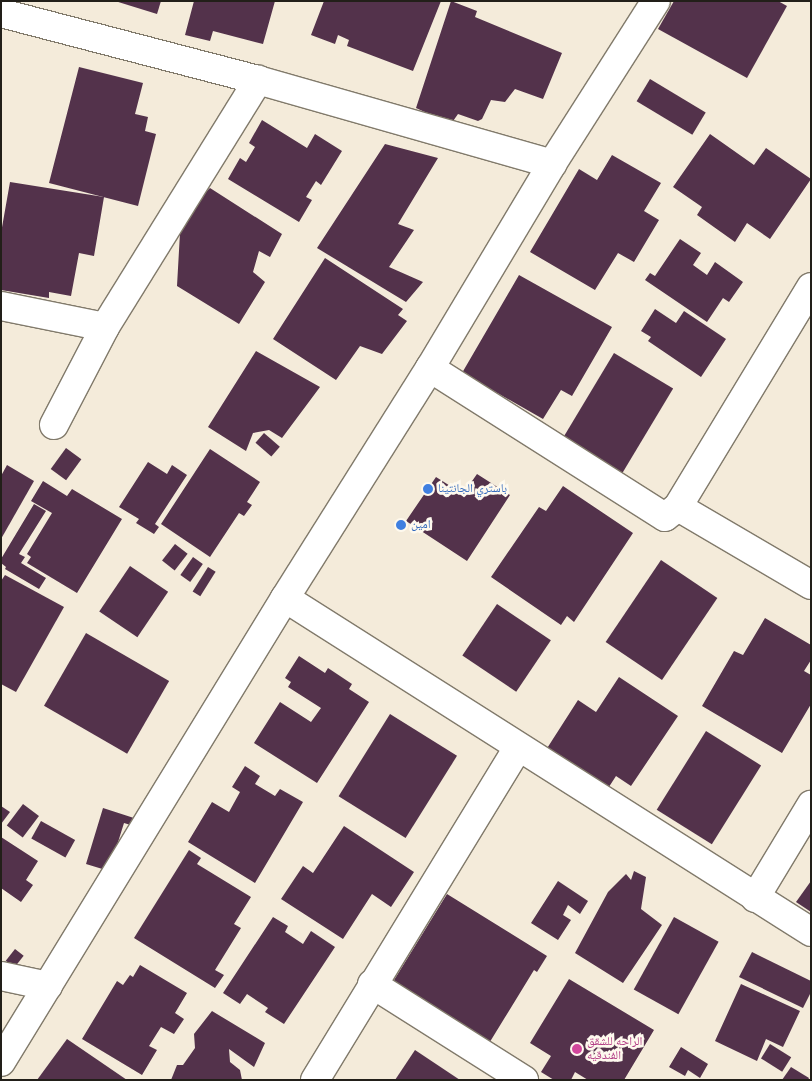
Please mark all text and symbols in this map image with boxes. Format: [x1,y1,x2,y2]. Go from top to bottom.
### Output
place label: باستري الجانتينا [438,482,507,496]
marker: باستري الجانتينا [422,483,434,495]
place label: امين [411,518,431,532]
marker: امين [395,519,407,531]
place label: الراحه للشقق الفندقيه [587,1035,642,1063]
marker: الراحه للشقق الفندقيه [571,1043,583,1055]

